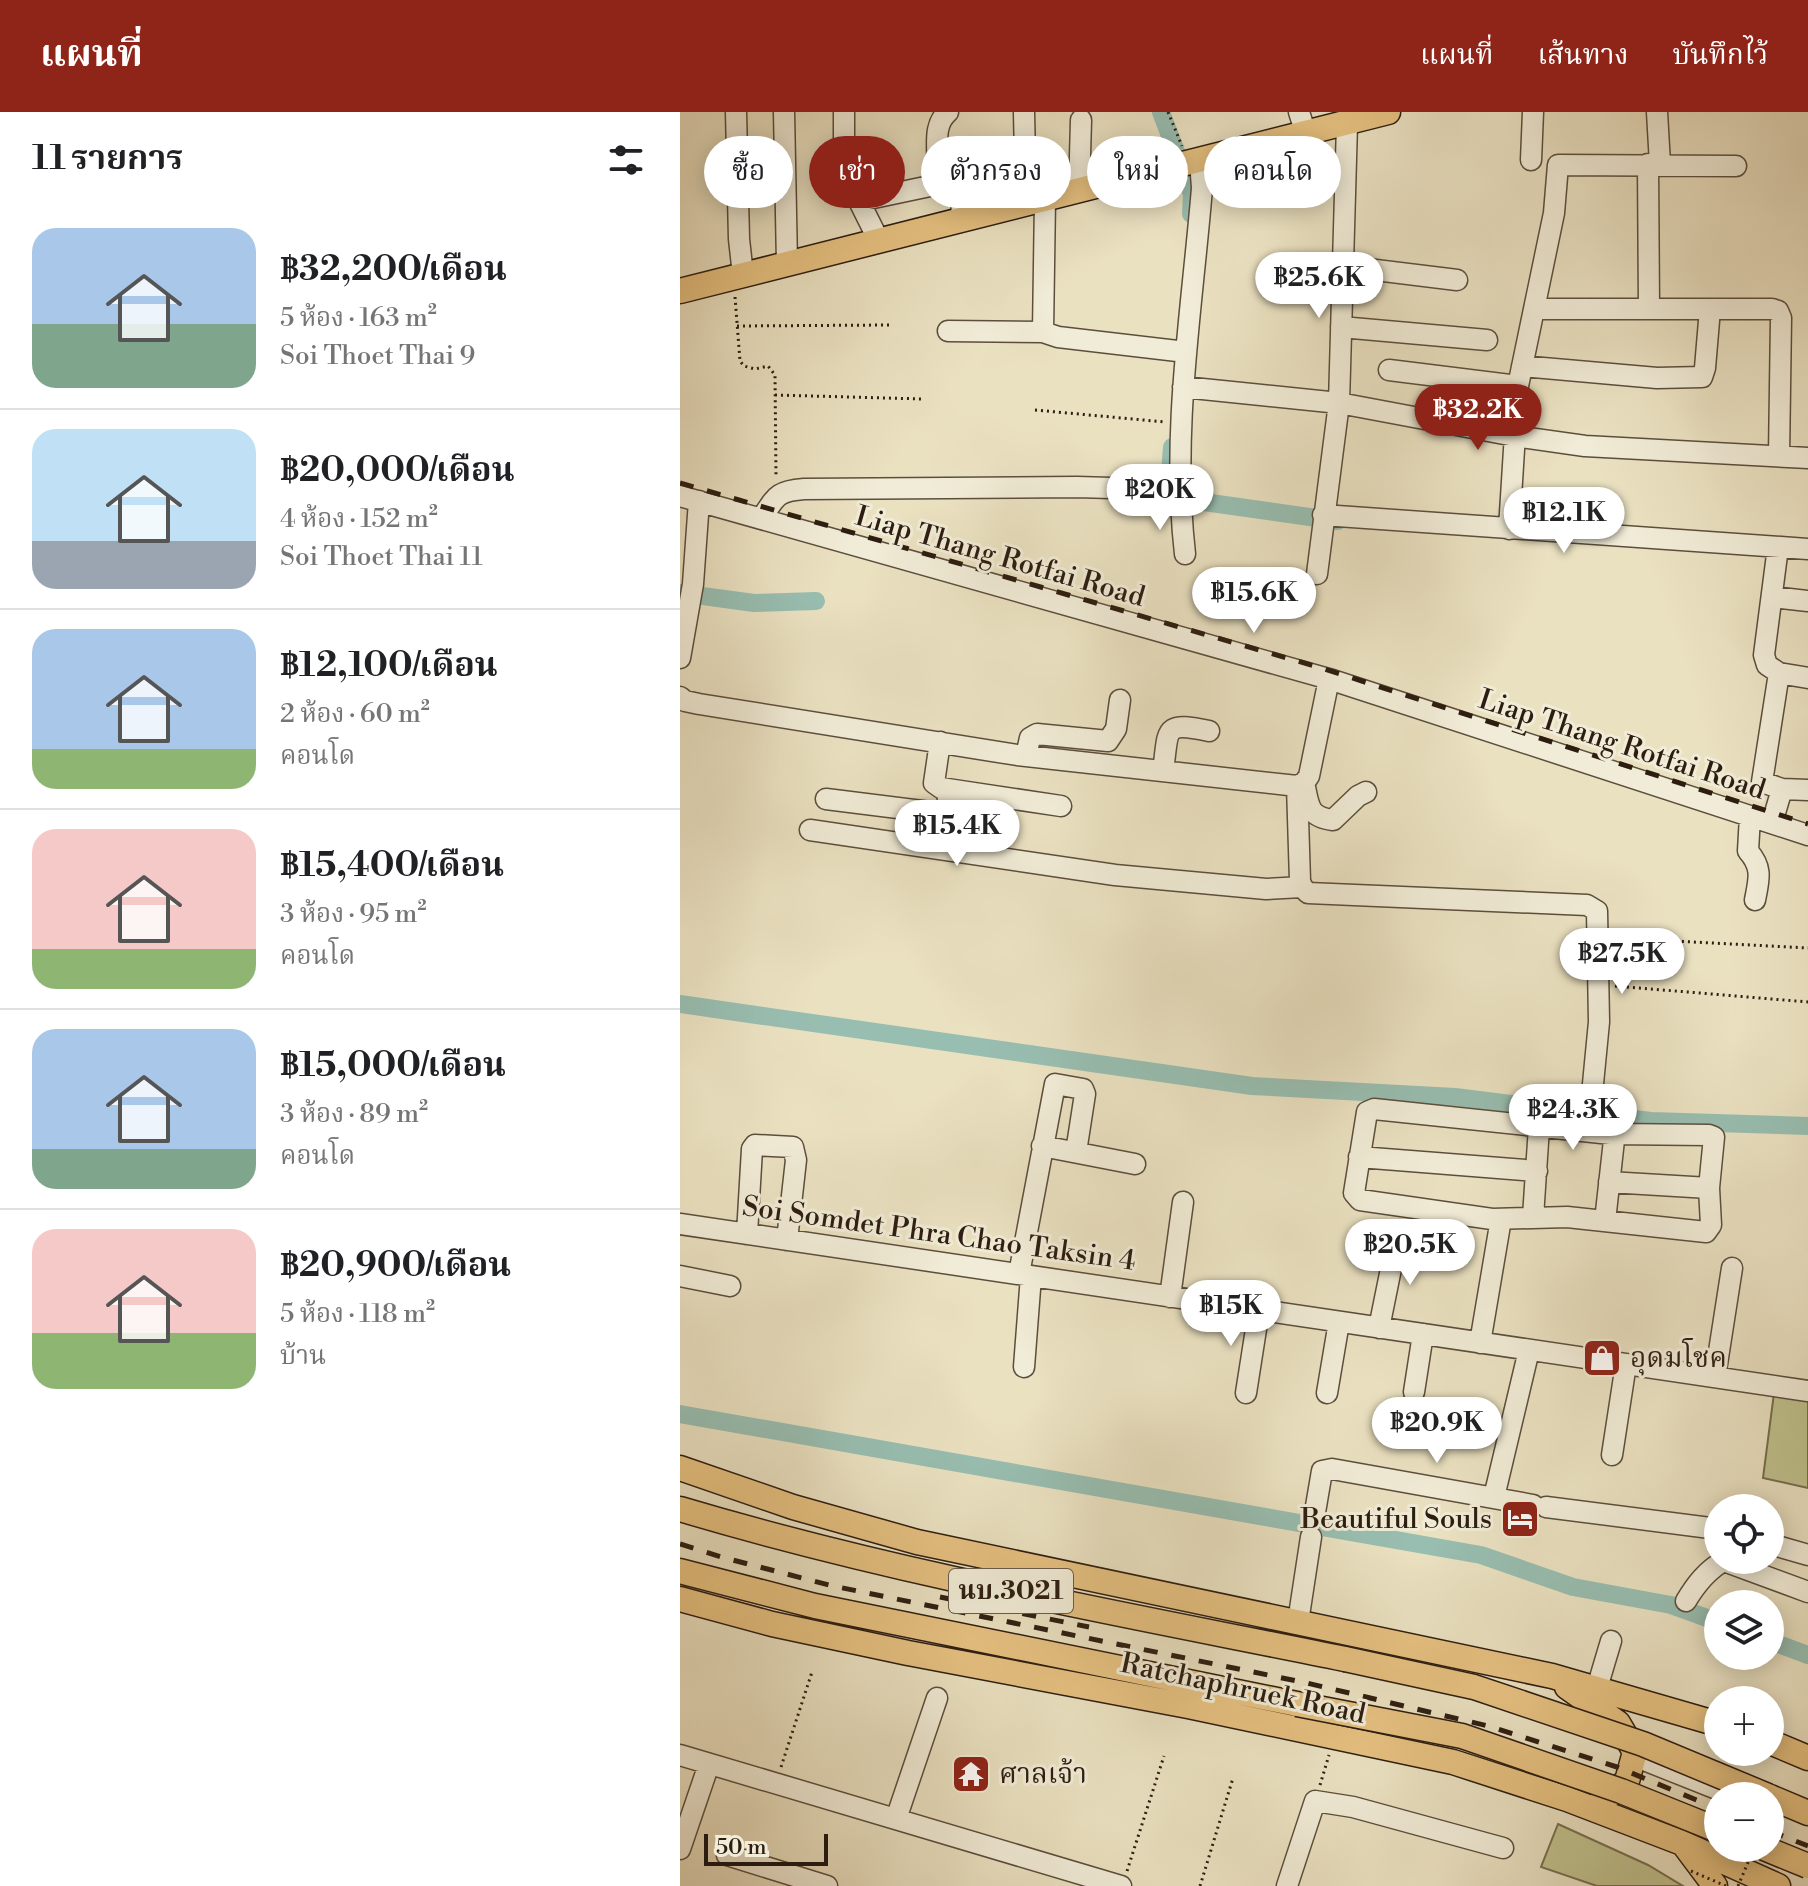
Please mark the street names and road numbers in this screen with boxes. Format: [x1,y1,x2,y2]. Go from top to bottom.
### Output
street label: Liap Thang Rotfai Road [851,499,1149,615]
street label: Liap Thang Rotfai Road [1474,682,1770,808]
street label: Soi Somdet Phra Chao Taksin 4 [740,1189,1138,1279]
road number: นบ.3021 [949,1569,1073,1613]
street label: Ratchaphruek Road [1117,1646,1369,1732]

